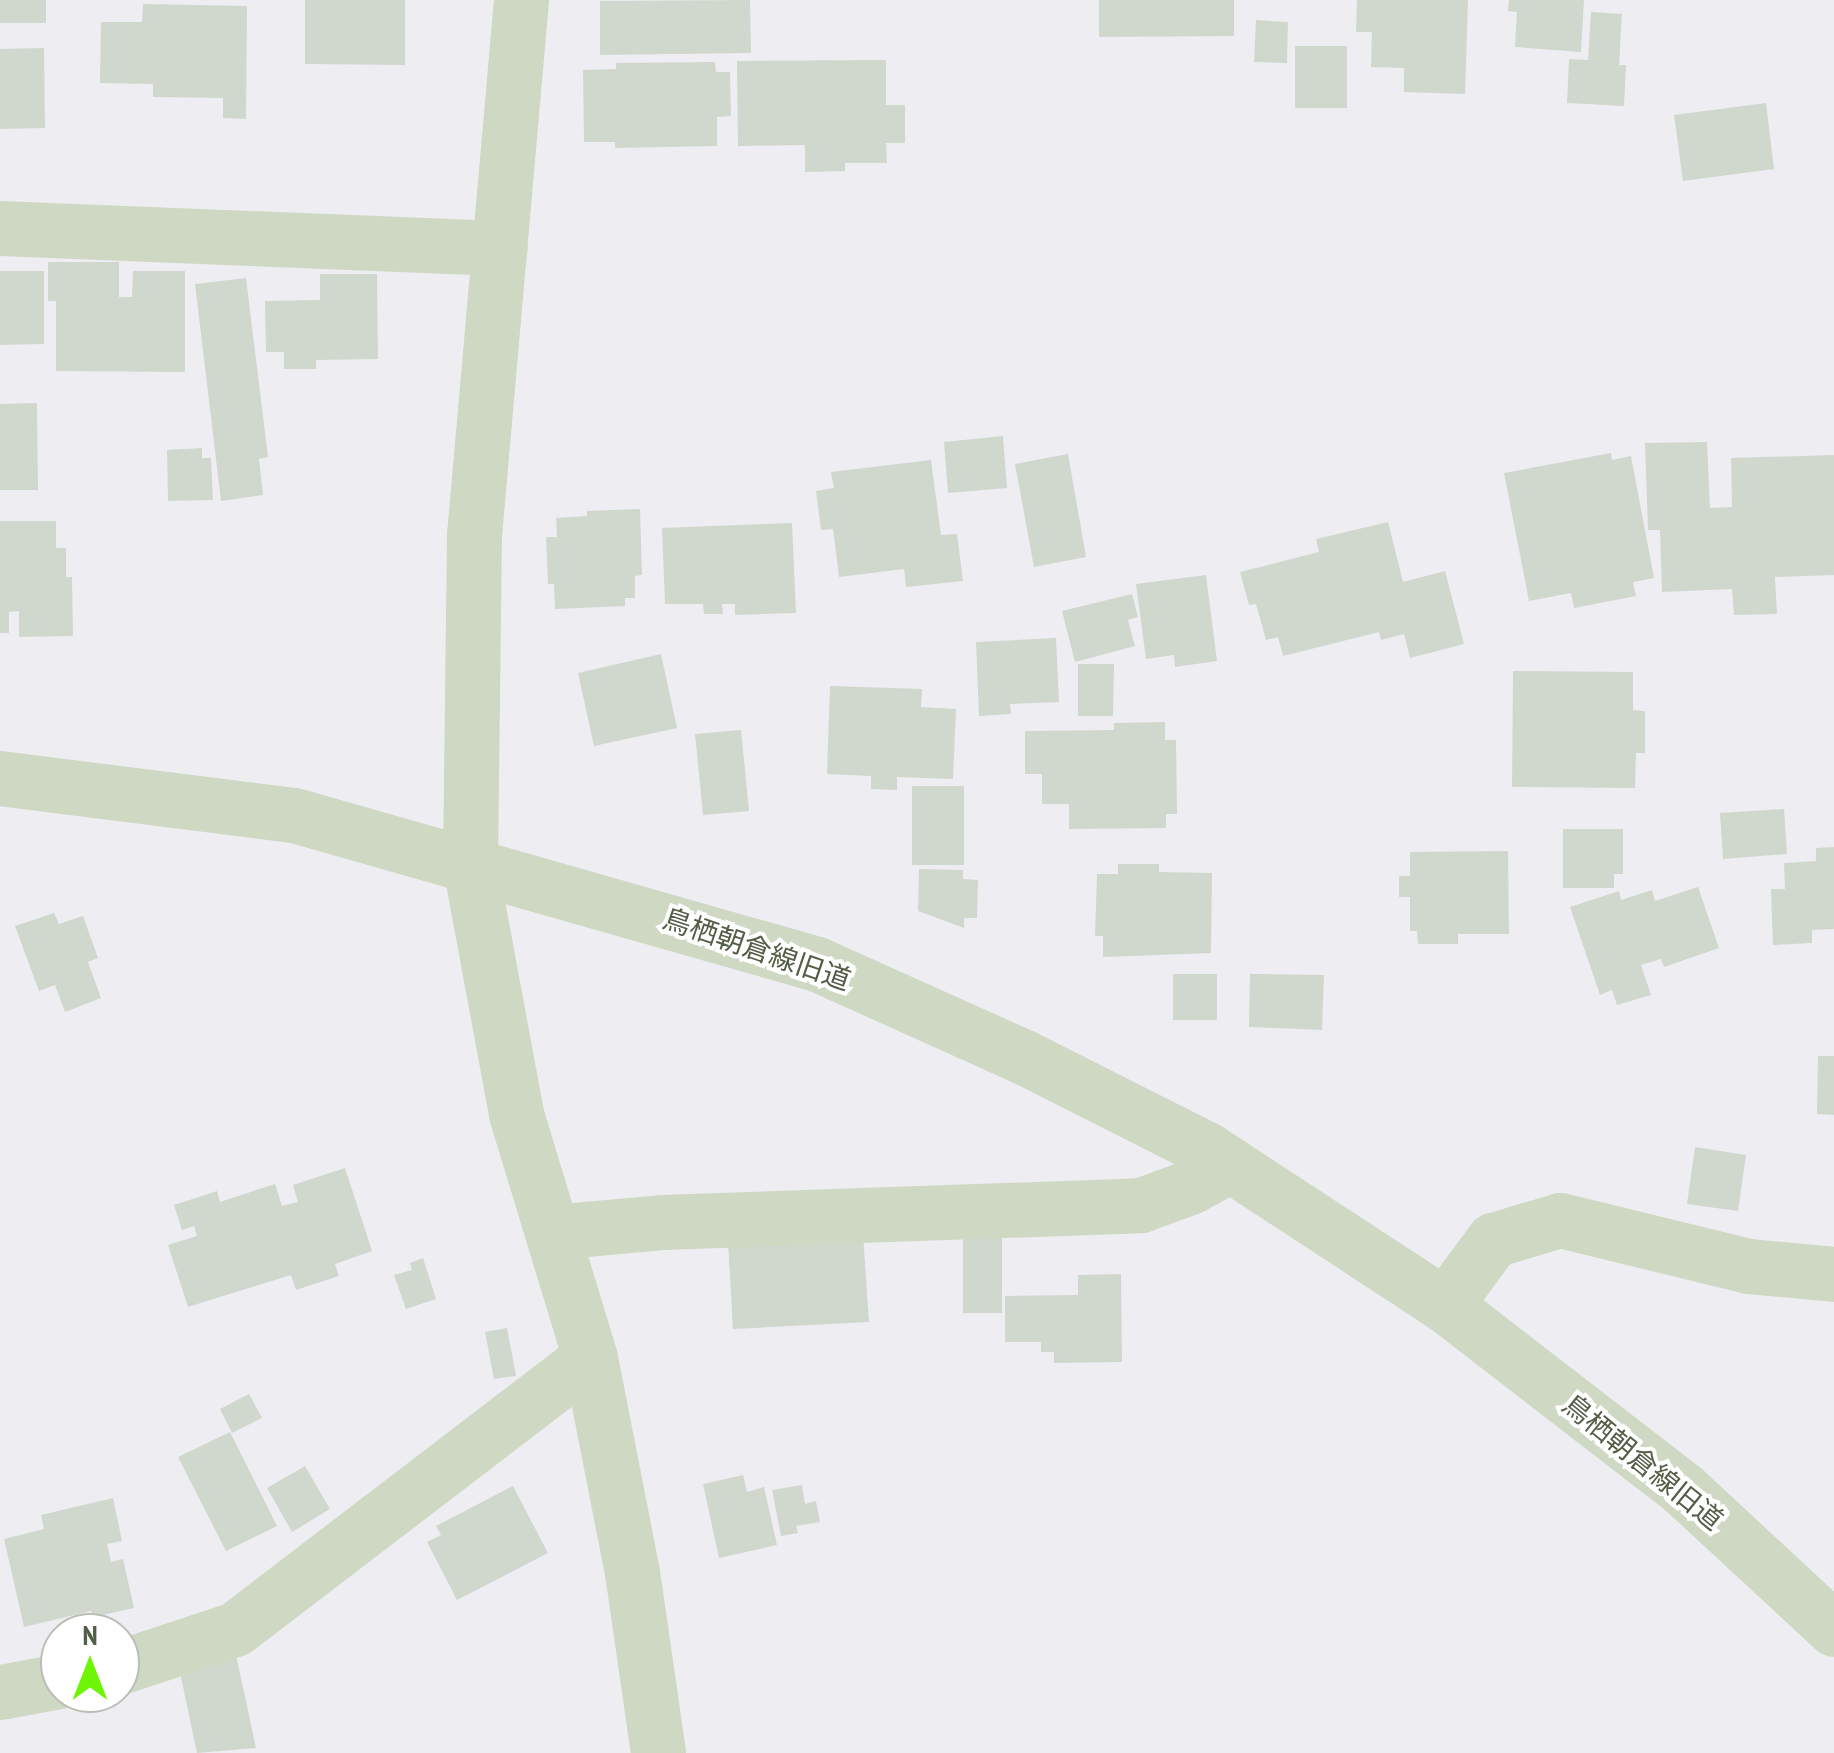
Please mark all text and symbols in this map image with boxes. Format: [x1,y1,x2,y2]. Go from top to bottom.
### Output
street label: 鳥栖朝倉線旧道 [659,901,855,997]
street label: 鳥栖朝倉線旧道 [1556,1387,1730,1537]
north arrow [40,1613,140,1713]
text: N [82,1616,98,1653]

